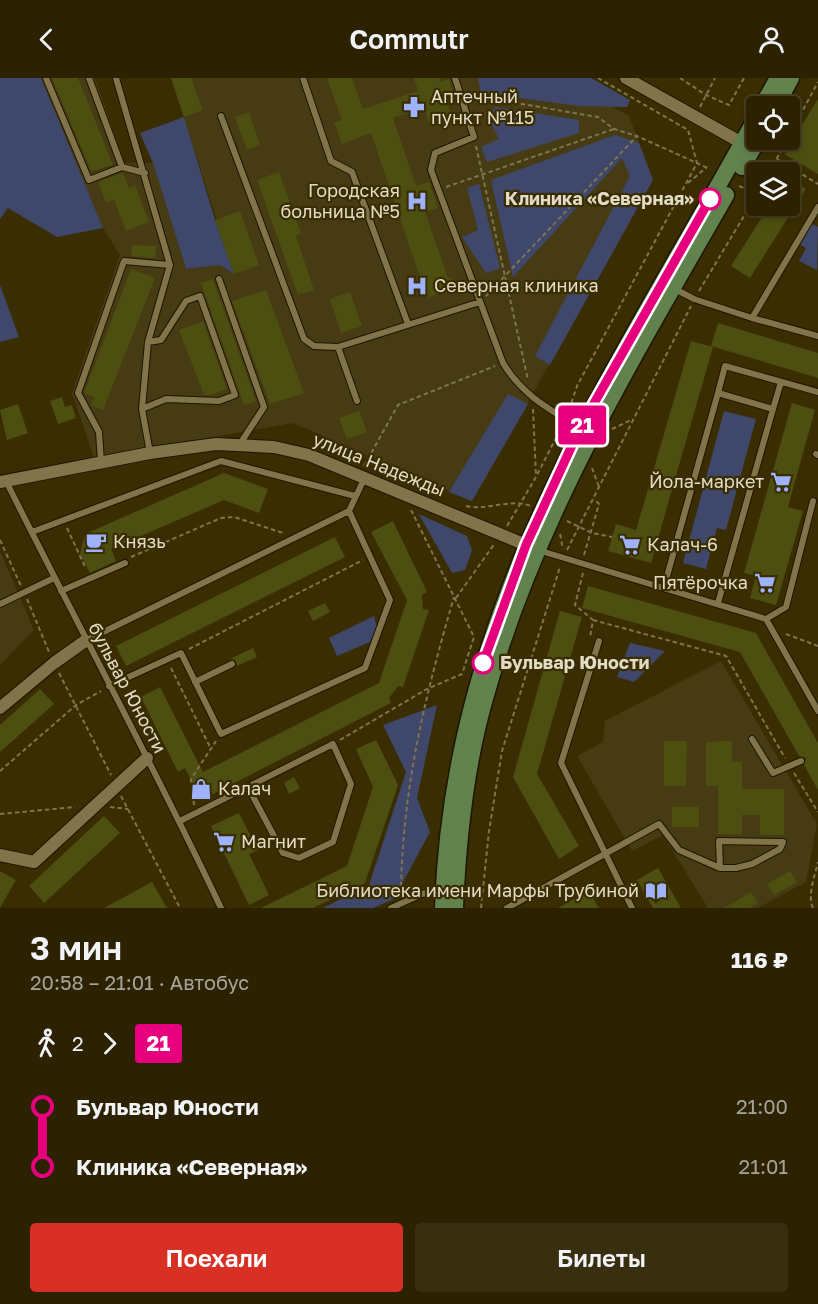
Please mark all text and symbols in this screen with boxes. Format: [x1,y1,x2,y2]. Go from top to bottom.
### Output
icon: back [30,23,63,56]
text: Commutr [349,23,469,55]
icon: person [755,23,788,56]
place label: Аптечный пункт №115 [431,85,534,128]
pharmacy icon: Аптечный пункт №115 [402,95,426,119]
map controls [746,96,800,216]
button: locate [746,96,800,150]
button: layers [746,162,800,216]
place label: Городская больница №5 [281,179,400,222]
place label: Клиника «Северная» [505,187,694,209]
marker: Клиника «Северная» [699,188,721,210]
hospital icon: Городская больница №5 [405,189,429,213]
hospital icon: Северная клиника [405,274,429,298]
place label: Северная клиника [434,274,599,296]
line badge: 21 [555,406,609,444]
text: 21 [570,412,594,438]
street label: улица Надежды [310,428,449,501]
place label: Йола-маркет [649,470,764,492]
supermarket icon: Йола-маркет [769,470,793,494]
cafe icon: Князь [84,530,108,554]
place label: Князь [113,530,166,552]
supermarket icon: Калач-6 [618,533,642,557]
place label: Калач-6 [647,533,718,555]
place label: Пятёрочка [653,571,748,593]
supermarket icon: Пятёрочка [753,571,777,595]
street label: бульвар Юности [84,619,172,756]
place label: Бульвар Юности [500,651,650,673]
marker: Бульвар Юности [472,652,494,674]
shop icon: Калач [189,777,213,801]
place label: Калач [218,777,271,799]
supermarket icon: Магнит [212,830,236,854]
place label: Магнит [241,830,306,852]
place label: Библиотека имени Марфы Трубиной [316,879,639,901]
library icon: Библиотека имени Марфы Трубиной [644,879,668,903]
text: 3 мин [30,928,122,967]
text: 116 ₽ [731,946,788,973]
text: 20:58 – 21:01 · Автобус [30,970,249,994]
icon: walk [30,1027,63,1060]
icon: forward [93,1027,126,1060]
text: 21 [147,1030,170,1056]
text: 2 [72,1031,84,1055]
text: Бульвар Юности [76,1093,259,1120]
text: 21:00 [736,1094,788,1118]
text: Клиника «Северная» [76,1153,307,1180]
text: 21:01 [739,1154,788,1178]
button: Поехали [30,1223,403,1292]
button: Билеты [415,1223,788,1292]

